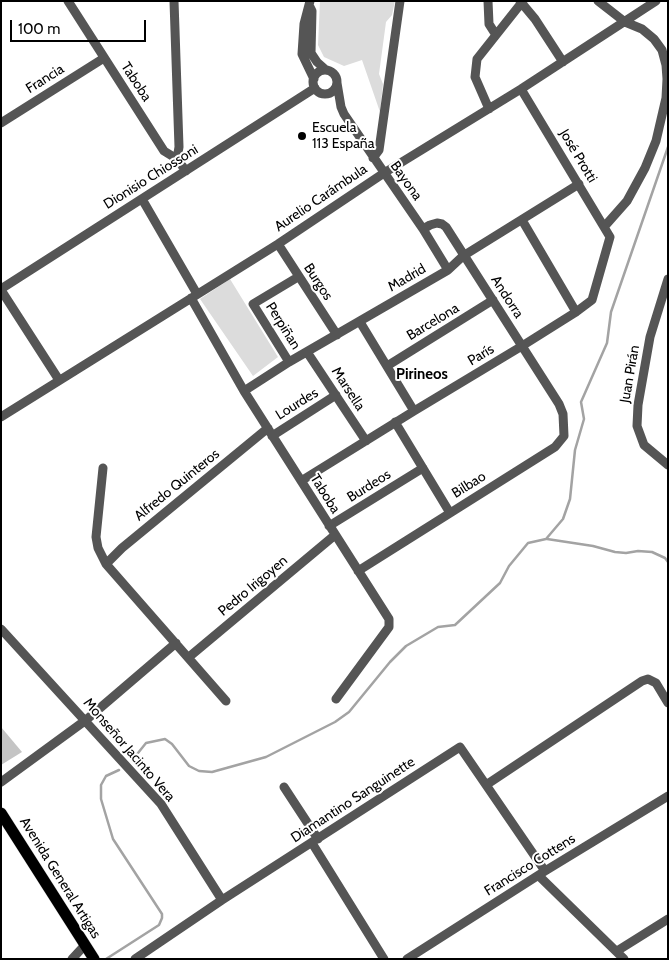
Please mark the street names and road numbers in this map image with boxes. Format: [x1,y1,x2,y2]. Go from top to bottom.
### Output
street label: Taboba [117,59,155,105]
street label: Francia [23,61,67,97]
street label: José Protti [556,126,600,186]
street label: Dionisio Chiossoni [101,141,201,213]
street label: Bayona [387,158,425,204]
street label: Aurelio Carámbula [271,161,371,235]
street label: Burgos [300,260,336,304]
street label: Madrid [385,260,429,296]
street label: Andorra [487,273,527,321]
street label: Perpiñan [262,299,304,353]
street label: Barcelona [404,300,462,344]
street label: París [465,341,497,369]
street label: Juan Pirán [617,344,643,404]
street label: Marsella [328,364,368,414]
street label: Lourdes [273,384,321,424]
street label: Alfredo Quinteros [131,445,223,525]
street label: Burdeos [344,466,394,506]
street label: Bilbao [449,468,489,502]
street label: Taboba [306,471,344,517]
street label: Pedro Irigoyen [215,552,291,620]
street label: Monseñor Jacinto Vera [80,695,178,805]
street label: Diamantino Sanguinette [288,754,418,846]
street label: Avenida General Artigas [16,814,104,942]
street label: Francisco Cottens [481,830,579,900]

